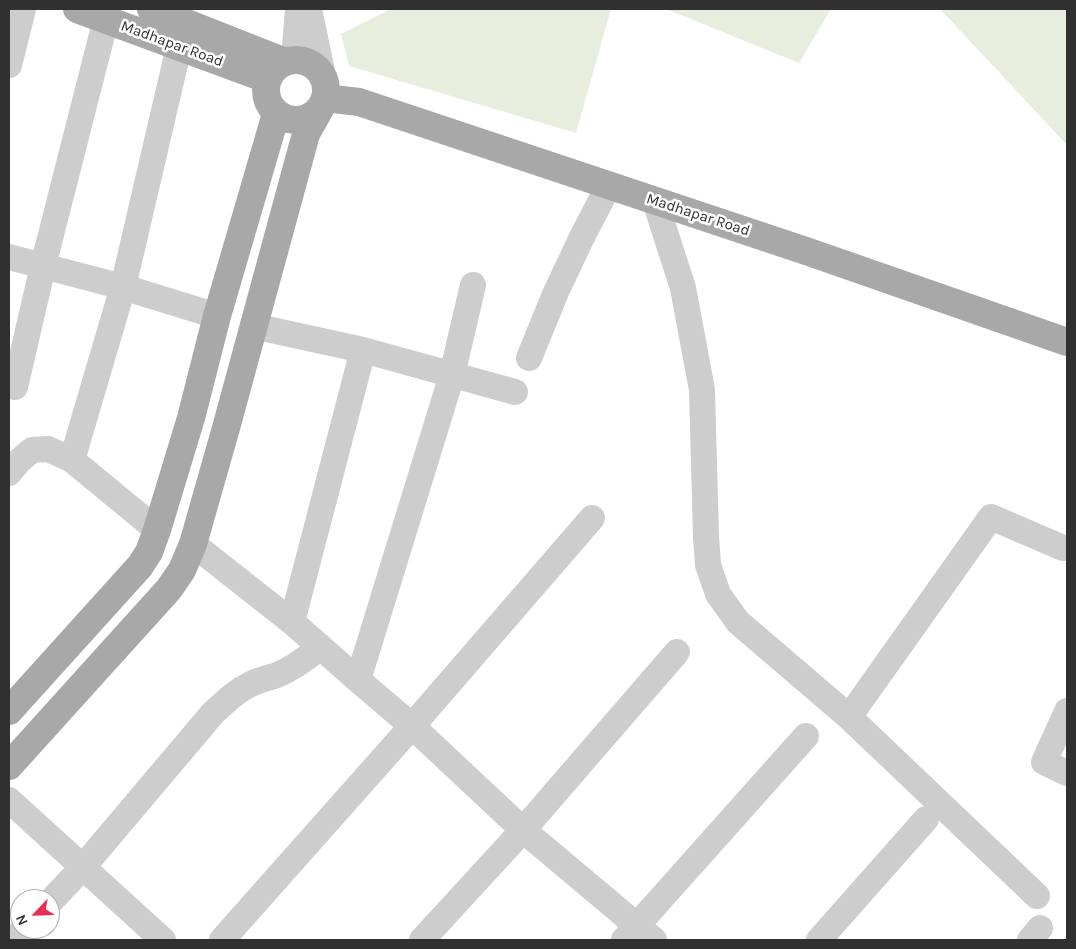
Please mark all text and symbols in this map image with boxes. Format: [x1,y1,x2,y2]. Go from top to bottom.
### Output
street label: Madhapar Road [118,17,226,71]
street label: Madhapar Road [644,190,752,240]
north arrow [10,889,60,939]
text: N [12,912,32,928]

